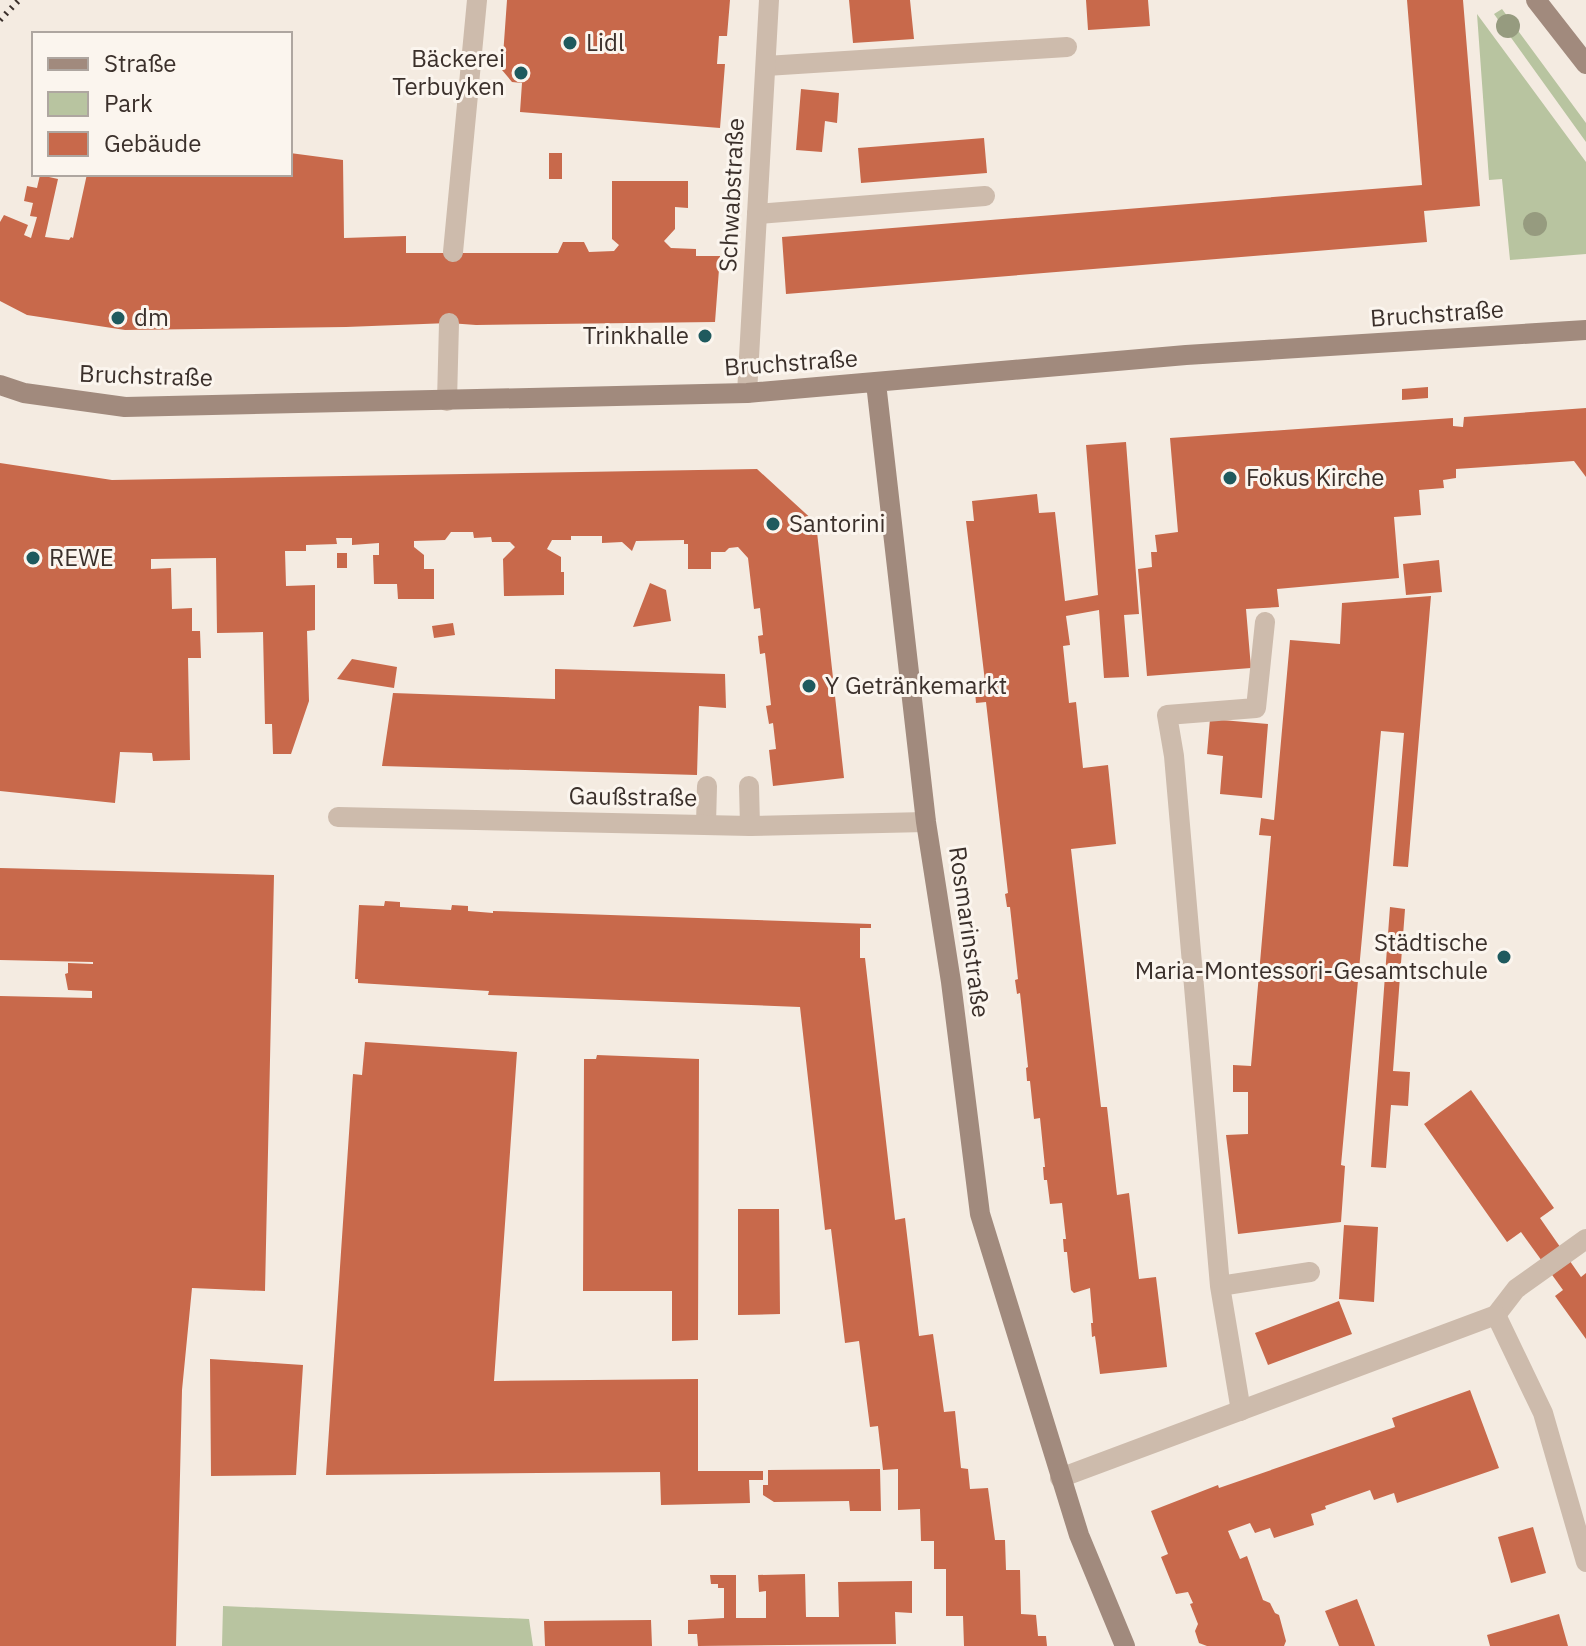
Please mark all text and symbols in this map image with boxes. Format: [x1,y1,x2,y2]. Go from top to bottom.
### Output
place label: Lidl [586,26,624,58]
legend [32,32,292,176]
marker: Lidl [561,34,579,52]
place label: Bäckerei Terbuyken [392,42,505,102]
text: Straße [104,47,176,79]
marker: Bäckerei Terbuyken [512,64,530,82]
text: Park [104,87,153,119]
street label: Schwabstraße [711,117,751,273]
text: Gebäude [104,127,201,159]
street label: Bruchstraße [1369,292,1505,334]
place label: dm [134,301,169,333]
marker: dm [109,309,127,327]
place label: Trinkhalle [583,319,689,351]
marker: Trinkhalle [696,327,714,345]
street label: Bruchstraße [723,341,859,383]
street label: Bruchstraße [79,357,213,393]
place label: Fokus Kirche [1246,461,1384,493]
marker: Fokus Kirche [1221,469,1239,487]
place label: Santorini [789,507,886,539]
marker: Santorini [764,515,782,533]
place label: REWE [49,541,114,573]
marker: REWE [24,549,42,567]
place label: Y Getränkemarkt [825,669,1007,701]
marker: Y Getränkemarkt [800,677,818,695]
street label: Gaußstraße [568,779,698,813]
street label: Rosmarinstraße [942,844,998,1019]
place label: Städtische Maria-Montessori-Gesamtschule [1135,926,1488,986]
marker: Städtische Maria-Montessori-Gesamtschule [1495,948,1513,966]

